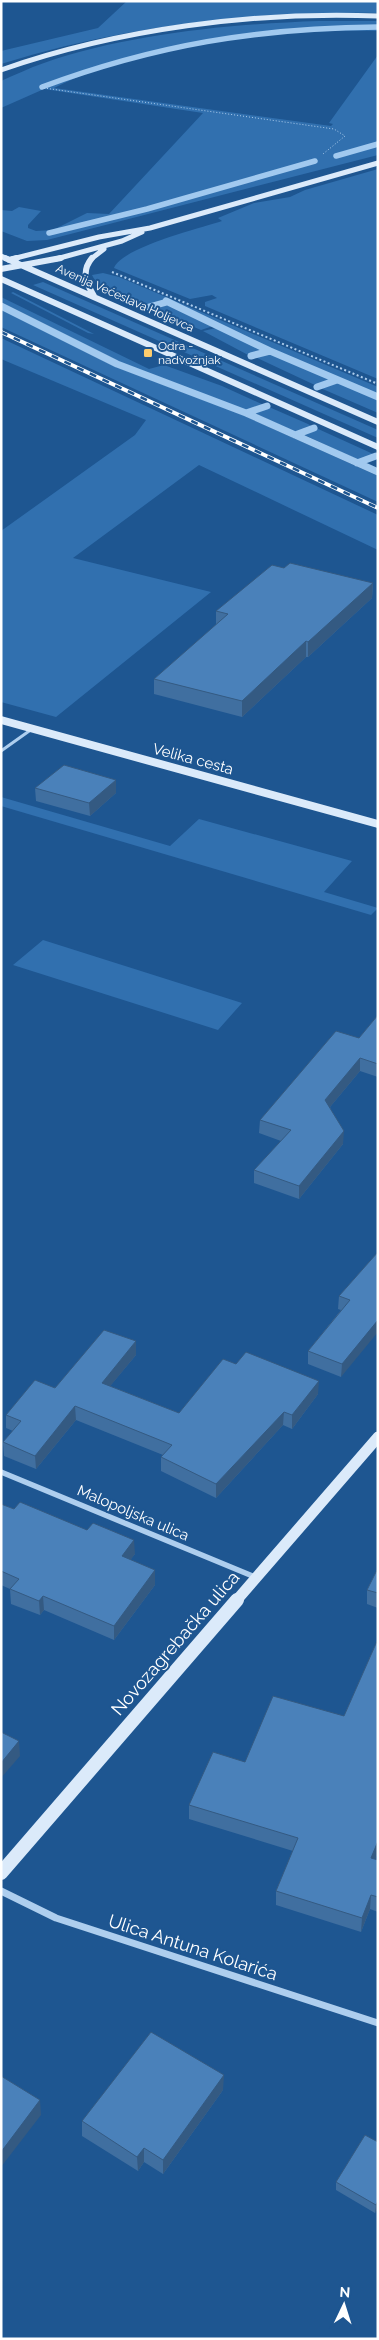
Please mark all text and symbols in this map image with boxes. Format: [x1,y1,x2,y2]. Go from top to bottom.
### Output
street label: Avenija Većeslava Holjevca [54,261,196,335]
place label: Odra - nadvožnjak [158,339,221,367]
marker: Odra - nadvožnjak [142,347,154,359]
street label: Velika cesta [151,740,235,778]
street label: Malopoljska ulica [74,1481,192,1545]
street label: Novozagrebačka ulica [107,1567,243,1719]
street label: Ulica Antuna Kolarića [106,1910,280,1984]
north arrow [319,2280,369,2330]
text: N [339,2284,351,2300]

